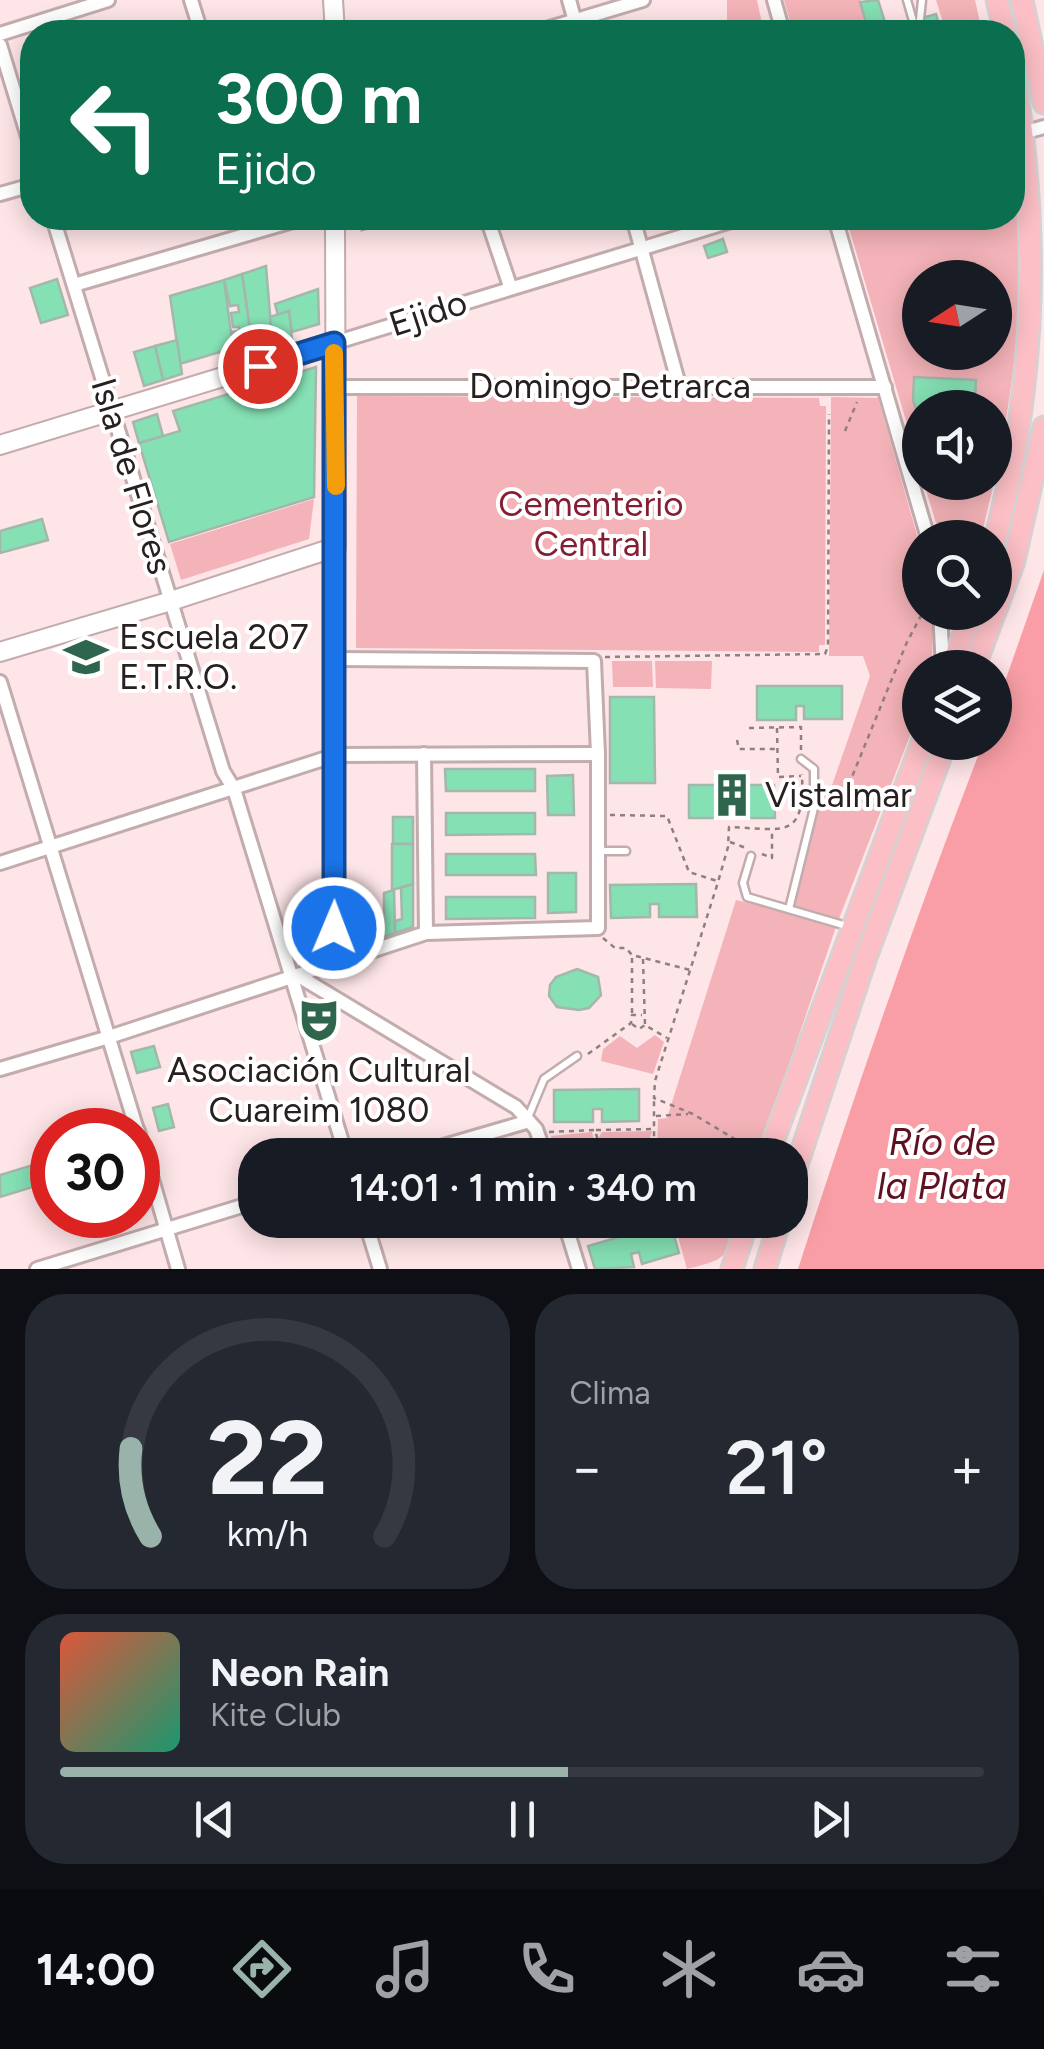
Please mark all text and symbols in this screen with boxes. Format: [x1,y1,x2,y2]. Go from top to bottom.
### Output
text: 300 m [215,56,422,141]
icon: left [50,60,180,190]
text: Ejido [215,141,317,195]
north arrow [902,260,1012,370]
map controls [902,260,1012,760]
street label: Ejido [384,281,472,345]
pin [218,324,303,409]
icon: arrive [233,339,288,394]
street label: Domingo Petrarca [469,365,751,407]
street label: Isla de Flores [82,373,182,579]
button: sound [902,390,1012,500]
park label: Cementerio Central [498,483,684,565]
button: search [902,520,1012,630]
place label: Escuela 207 E.T.R.O. [119,616,309,698]
school or university icon: Escuela 207 E.T.R.O. [62,633,110,681]
button: layers [902,650,1012,760]
building icon: Vistalmar [708,771,756,819]
place label: Vistalmar [765,774,912,816]
position arrow [282,876,386,980]
theatre icon: Asociación Cultural Cuareim 1080 [295,996,343,1044]
place label: Asociación Cultural Cuareim 1080 [167,1049,471,1131]
speed limit sign: 30 [30,1108,160,1238]
water label: Río de la Plata [877,1119,1007,1209]
text: 14:01 · 1 min · 340 m [349,1165,697,1211]
text: Clima [570,1374,651,1412]
text: 22 [207,1395,327,1520]
text: 21° [726,1423,828,1513]
text: − [570,1435,604,1501]
text: + [950,1435,984,1501]
text: km/h [226,1512,308,1555]
text: Neon Rain [210,1650,389,1696]
text: Kite Club [210,1696,341,1734]
icon: previous [187,1792,242,1847]
icon: pause [495,1792,550,1847]
icon: next [803,1792,858,1847]
icon: directions [227,1934,297,2004]
icon: music [370,1934,440,2004]
icon: phone [512,1934,582,2004]
icon: climate [654,1934,724,2004]
icon: car [796,1934,866,2004]
icon: filters [938,1934,1008,2004]
text: 14:00 [36,1942,155,1996]

